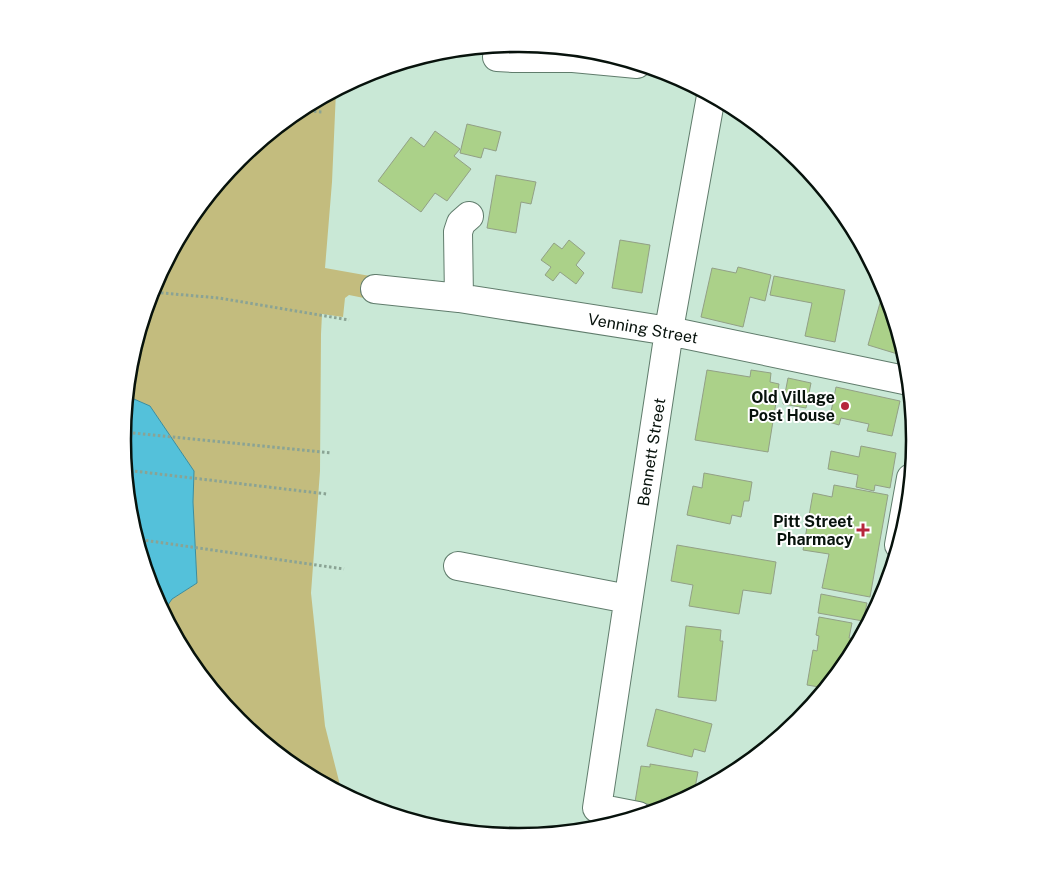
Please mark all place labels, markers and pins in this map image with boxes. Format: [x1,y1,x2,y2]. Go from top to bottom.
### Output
place label: Old Village Post House [749,388,835,425]
marker: Old Village Post House [839,400,851,412]
place label: Pitt Street Pharmacy [773,512,853,549]
marker: Pitt Street Pharmacy [857,524,869,536]

